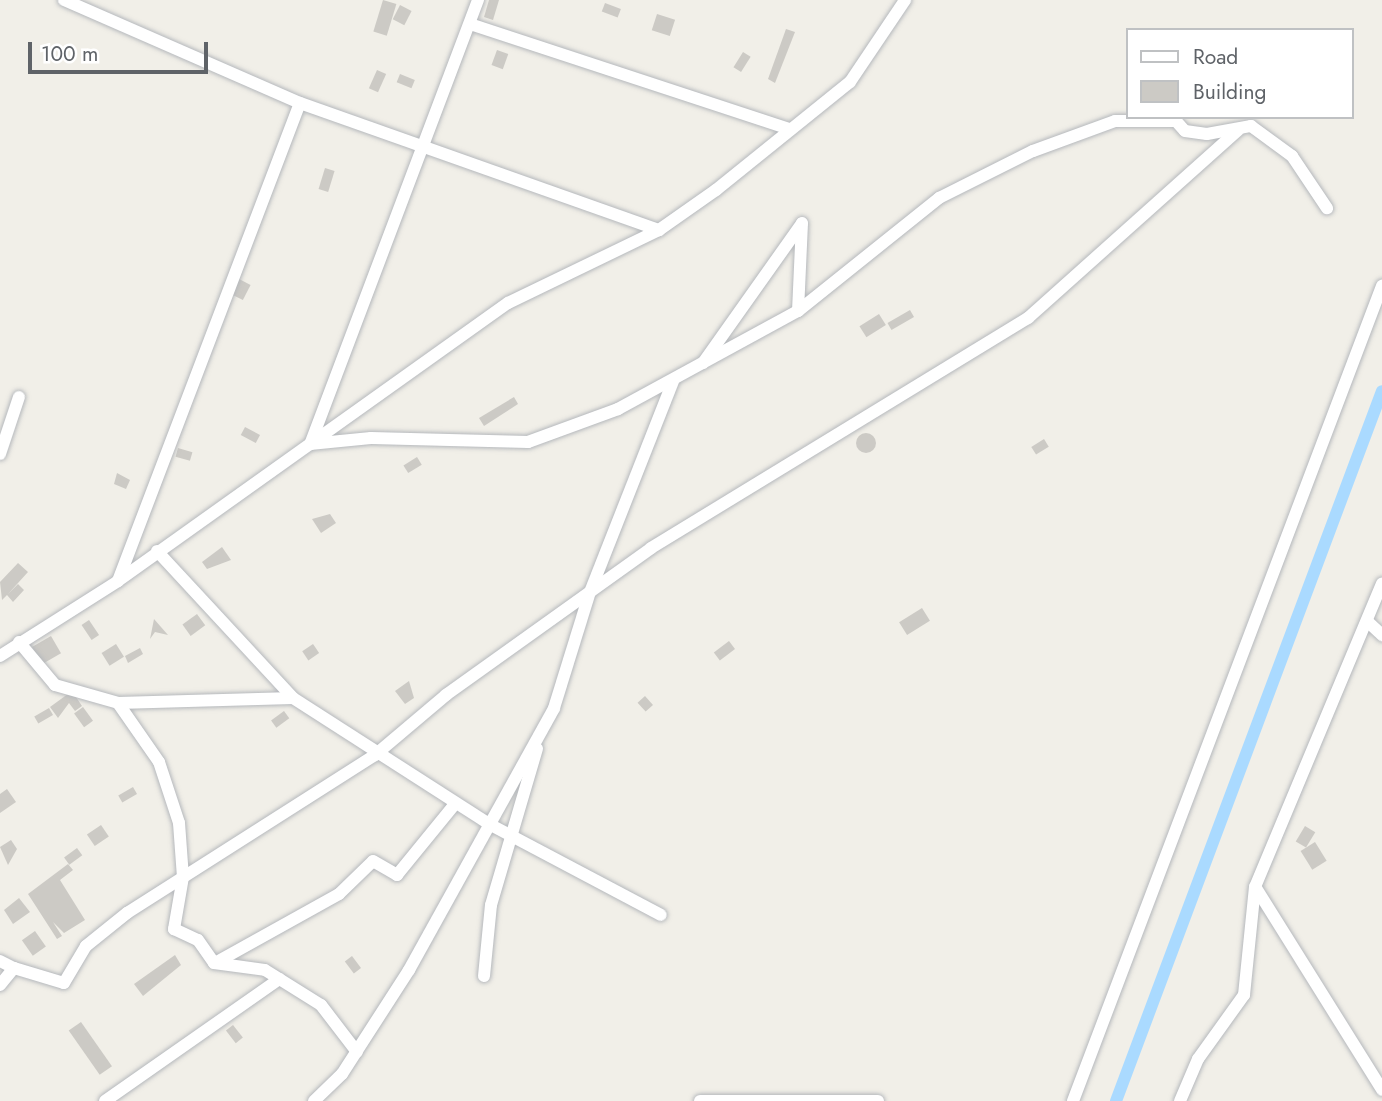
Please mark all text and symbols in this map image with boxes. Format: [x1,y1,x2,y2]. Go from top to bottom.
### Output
scale bar [32,28,212,72]
legend [1126,28,1354,119]
text: 100 m [41,39,98,69]
text: Road [1193,42,1238,72]
text: Building [1193,77,1266,107]

